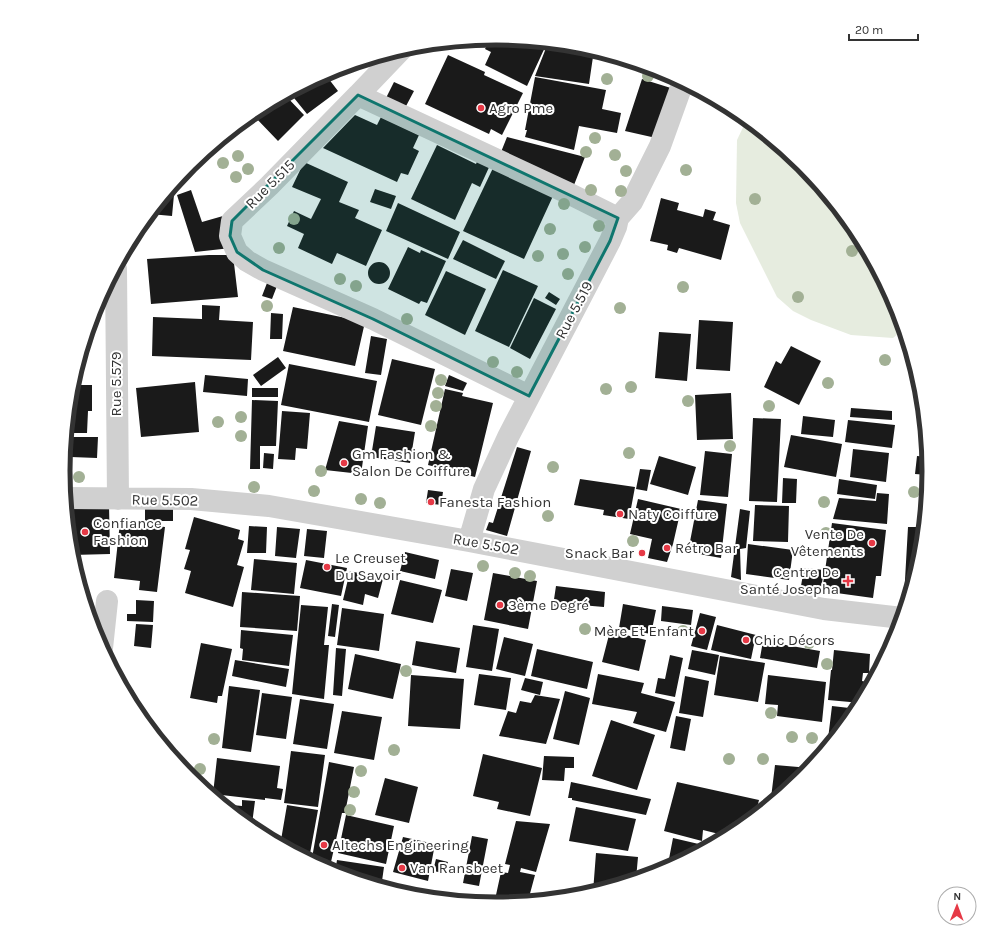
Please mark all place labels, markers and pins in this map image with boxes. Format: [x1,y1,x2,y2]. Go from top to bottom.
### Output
place label: Agro Pme [489,99,553,117]
marker: Agro Pme [476,103,486,113]
place label: Gm Fashion & Salon De Coiffure [352,445,470,480]
marker: Gm Fashion & Salon De Coiffure [339,458,349,468]
place label: Fanesta Fashion [439,493,551,511]
marker: Fanesta Fashion [426,497,436,507]
place label: Naty Coiffure [628,505,717,523]
marker: Naty Coiffure [615,509,625,519]
place label: Confiance Fashion [93,514,162,549]
place label: Vente De Vêtements [791,525,864,560]
marker: Confiance Fashion [80,527,90,537]
marker: Vente De Vêtements [867,538,877,548]
place label: Rétro Bar [675,539,738,557]
marker: Rétro Bar [662,543,672,553]
place label: Snack Bar [565,544,635,562]
marker: Snack Bar [637,548,647,558]
place label: Le Creuset Du Savoir [335,549,406,584]
marker: Le Creuset Du Savoir [322,562,332,572]
place label: Centre De Santé Josepha [740,563,839,598]
marker: Centre De Santé Josepha [842,575,854,587]
place label: 3ème Degré [508,596,589,614]
marker: 3ème Degré [495,600,505,610]
place label: Mère Et Enfant [594,622,694,640]
marker: Mère Et Enfant [697,626,707,636]
place label: Chic Décors [754,631,835,649]
marker: Chic Décors [741,635,751,645]
place label: Altechs Engineering [332,836,469,854]
marker: Altechs Engineering [319,840,329,850]
place label: Van Ransbeet [410,859,504,877]
marker: Van Ransbeet [397,863,407,873]

